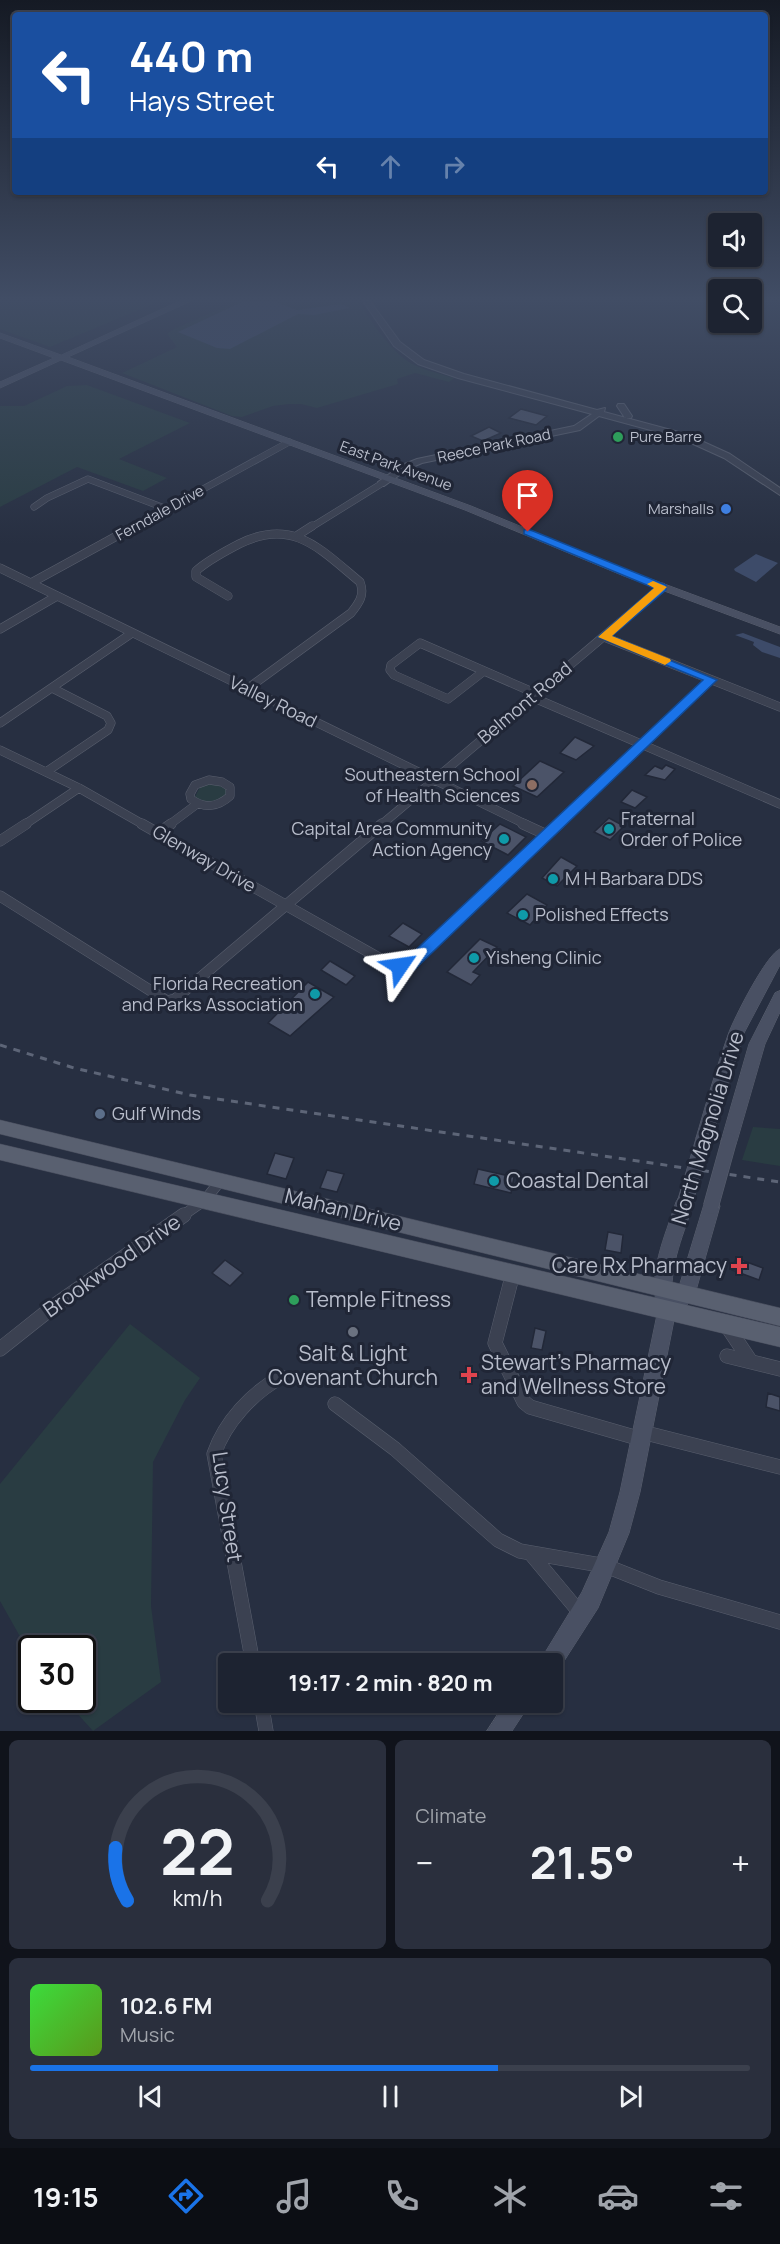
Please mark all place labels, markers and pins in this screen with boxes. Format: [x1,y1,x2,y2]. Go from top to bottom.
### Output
place label: Pure Barre [630,426,702,447]
marker: Pure Barre [611,430,625,444]
pin [502,470,553,532]
place label: Marshalls [648,498,714,519]
marker: Marshalls [719,502,733,516]
place label: Southeastern School of Health Sciences [344,762,520,807]
marker: Southeastern School of Health Sciences [525,778,539,792]
place label: Fraternal Order of Police [621,806,742,851]
place label: Capital Area Community Action Agency [292,816,492,861]
marker: Fraternal Order of Police [602,822,616,836]
marker: Capital Area Community Action Agency [497,832,511,846]
place label: M H Barbara DDS [565,866,703,890]
marker: M H Barbara DDS [546,872,560,886]
place label: Polished Effects [535,902,669,926]
marker: Polished Effects [516,908,530,922]
place label: Yisheng Clinic [486,945,602,969]
marker: Yisheng Clinic [467,951,481,965]
place label: Florida Recreation and Parks Association [122,971,303,1016]
marker: Florida Recreation and Parks Association [308,987,322,1001]
place label: Gulf Winds [112,1101,201,1125]
marker: Gulf Winds [93,1107,107,1121]
place label: Coastal Dental [506,1166,649,1194]
marker: Coastal Dental [487,1174,501,1188]
place label: Care Rx Pharmacy [552,1251,727,1279]
marker: Care Rx Pharmacy [732,1259,746,1273]
place label: Temple Fitness [306,1285,451,1313]
marker: Temple Fitness [287,1293,301,1307]
marker: Salt & Light Covenant Church [346,1325,360,1339]
place label: Salt & Light Covenant Church [268,1339,438,1391]
place label: Stewart's Pharmacy and Wellness Store [481,1348,671,1400]
marker: Stewart's Pharmacy and Wellness Store [462,1368,476,1382]

